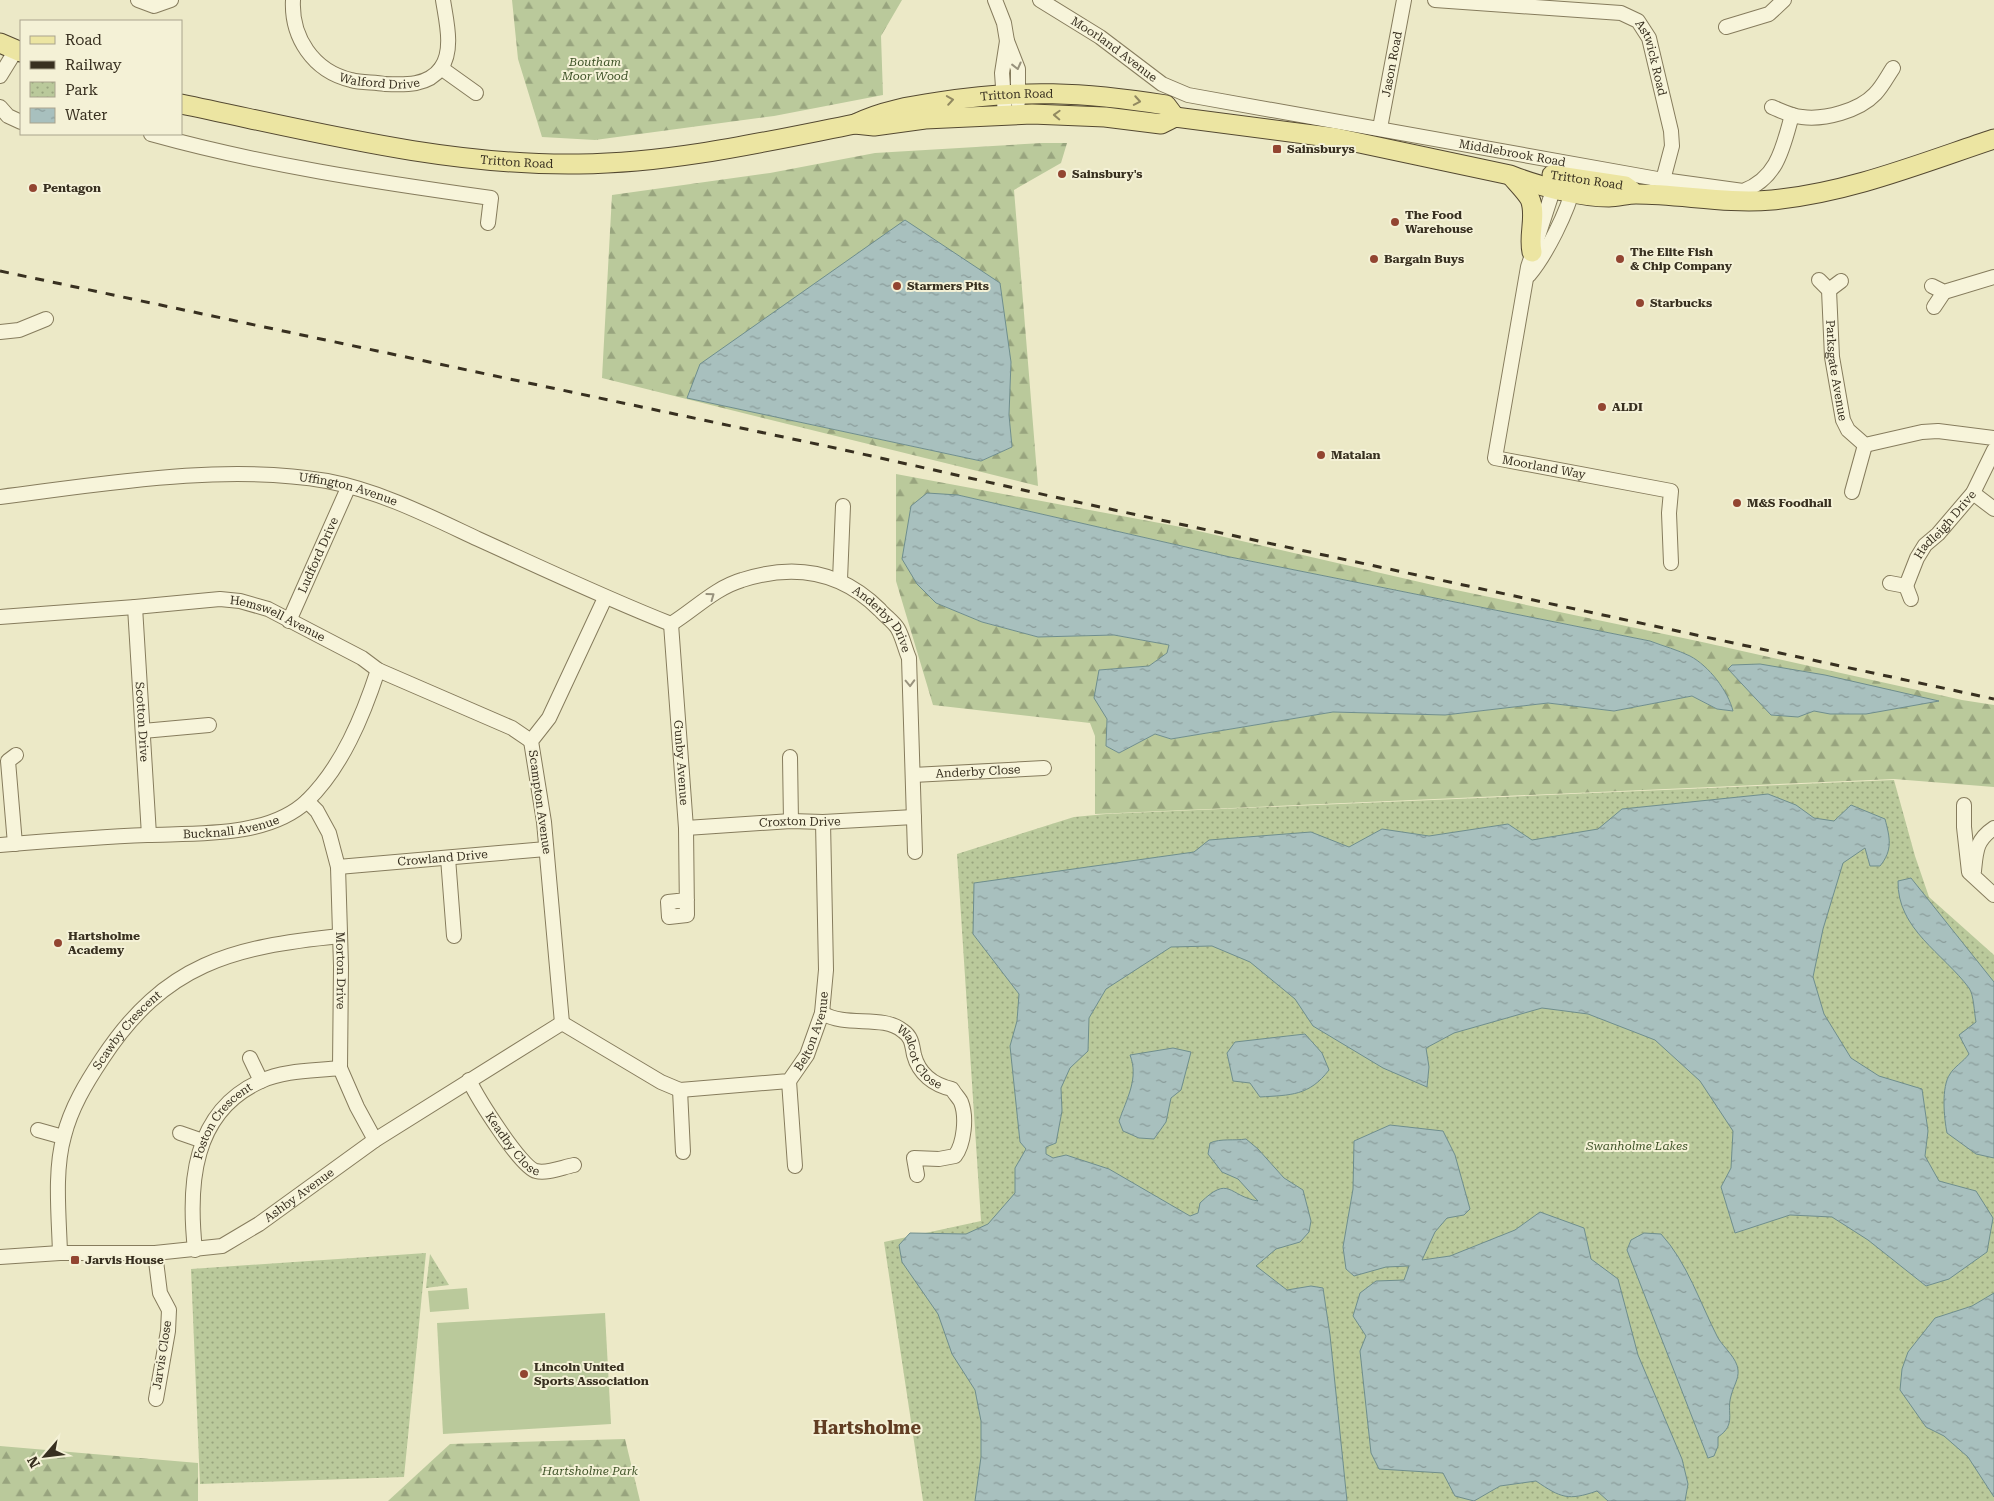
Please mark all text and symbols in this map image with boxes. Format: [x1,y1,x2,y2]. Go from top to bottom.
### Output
street label: Moorland Avenue [1068,14,1160,85]
street label: Astwick Road [1632,17,1670,98]
legend [20,20,182,135]
street label: Jason Road [1379,30,1405,98]
text: Road [65,31,102,49]
park label: Boutham Moor Wood [561,55,629,83]
text: Railway [65,56,122,74]
one-way arrow [1011,62,1022,71]
street label: Walford Drive [337,70,421,91]
text: Park [65,81,99,99]
street label: Tritton Road [980,87,1054,104]
one-way arrow [1133,95,1142,105]
one-way arrow [946,96,955,106]
text: Water [65,106,107,124]
one-way arrow [1052,110,1060,120]
street label: Middlebrook Road [1458,137,1567,170]
place label: Sainsburys [1287,142,1355,156]
marker: Sainsburys [1271,143,1283,155]
street label: Tritton Road [479,152,554,171]
place label: Sainsbury's [1072,167,1143,181]
marker: Sainsbury's [1056,168,1068,180]
street label: Tritton Road [1549,168,1624,193]
place label: Pentagon [43,181,101,195]
marker: Pentagon [27,182,39,194]
place label: The Food Warehouse [1405,208,1473,236]
marker: The Food Warehouse [1389,216,1401,228]
place label: The Elite Fish & Chip Company [1630,245,1733,273]
place label: Bargain Buys [1384,252,1464,266]
marker: Bargain Buys [1368,253,1380,265]
marker: The Elite Fish & Chip Company [1614,253,1626,265]
place label: Starmers Pits [907,279,989,293]
marker: Starmers Pits [891,280,903,292]
place label: Starbucks [1650,296,1712,310]
marker: Starbucks [1634,297,1646,309]
street label: Parksgate Avenue [1823,319,1850,423]
place label: ALDI [1612,400,1643,414]
marker: ALDI [1596,401,1608,413]
place label: Matalan [1331,448,1381,462]
marker: Matalan [1315,449,1327,461]
street label: Moorland Way [1501,452,1588,482]
street label: Uffington Avenue [298,470,400,509]
street label: Hadleigh Drive [1911,487,1979,562]
place label: M&S Foodhall [1747,496,1832,510]
marker: M&S Foodhall [1731,497,1743,509]
street label: Ludford Drive [295,515,341,595]
street label: Anderby Drive [850,583,913,655]
street label: Hemswell Avenue [229,593,328,645]
one-way arrow [705,593,715,602]
one-way arrow [904,680,915,688]
street label: Scotton Drive [133,681,152,763]
street label: Gunby Avenue [671,720,691,806]
street label: Scampton Avenue [526,749,554,855]
street label: Anderby Close [935,762,1021,781]
street label: Bucknall Avenue [183,813,282,841]
street label: Croxton Drive [758,814,841,830]
street label: Crowland Drive [397,847,489,869]
place label: Hartsholme Academy [68,929,140,957]
street label: Morton Drive [333,932,348,1010]
marker: Hartsholme Academy [52,937,64,949]
street label: Scawby Crescent [90,987,165,1072]
street label: Belton Avenue [791,991,831,1074]
street label: Walcot Close [894,1022,945,1092]
street label: Foston Crescent [191,1080,255,1161]
street label: Keadby Close [483,1110,541,1179]
park label: Swanholme Lakes [1585,1139,1688,1153]
street label: Ashby Avenue [262,1165,337,1225]
place label: Jarvis House [85,1253,164,1267]
marker: Jarvis House [69,1254,81,1266]
street label: Jarvis Close [150,1319,174,1390]
place label: Lincoln United Sports Association [534,1360,649,1388]
marker: Lincoln United Sports Association [518,1368,530,1380]
district label: Hartsholme [813,1417,921,1438]
north arrow [20,1431,70,1481]
text: N [24,1453,43,1471]
park label: Hartsholme Park [541,1464,638,1478]

